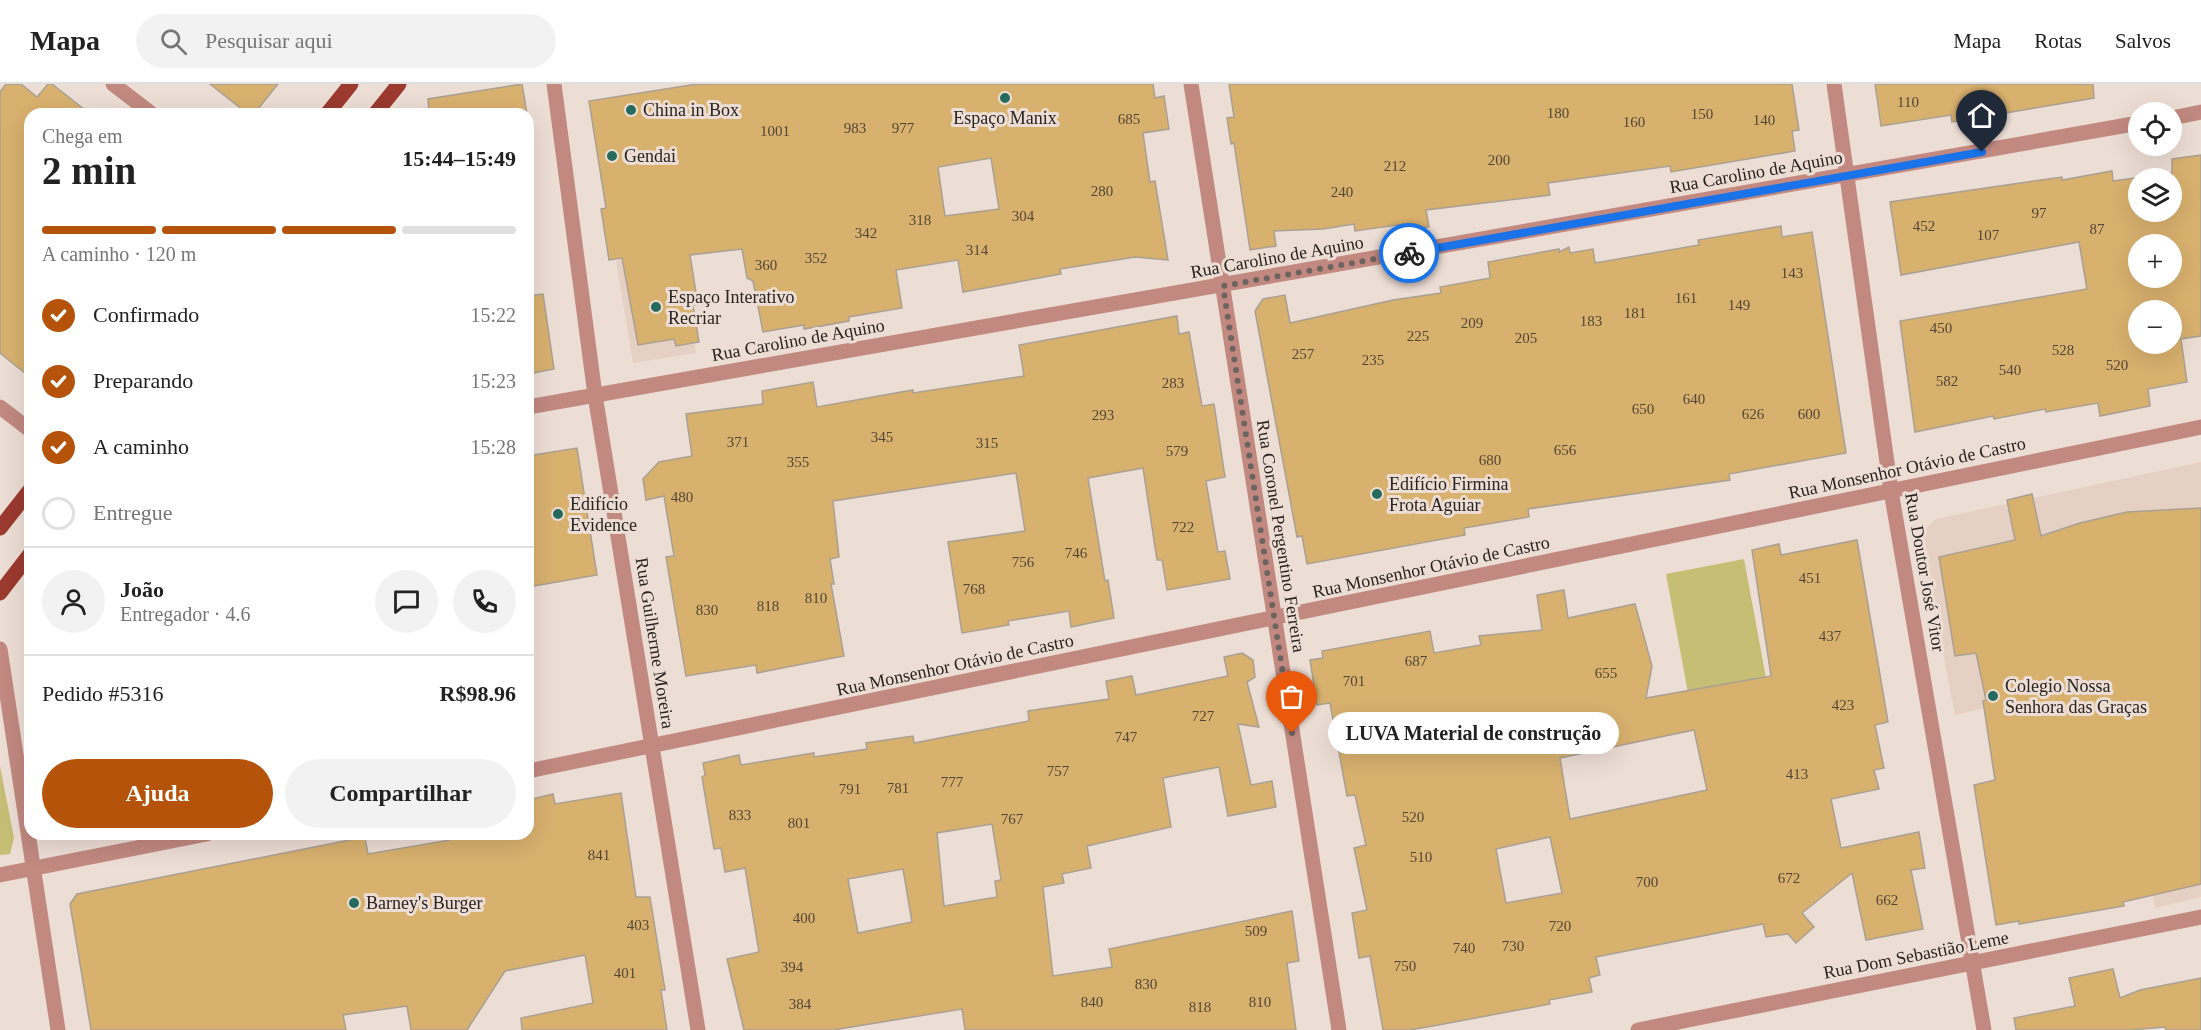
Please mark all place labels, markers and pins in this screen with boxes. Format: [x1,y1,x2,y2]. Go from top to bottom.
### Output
pin [1956,90,2007,152]
marker: Espaço Manix [998,91,1012,105]
place label: China in Box [643,100,739,120]
marker: China in Box [624,103,638,117]
place label: Espaço Manix [953,108,1057,128]
place label: Gendai [624,146,676,166]
marker: Gendai [605,149,619,163]
place label: Espaço Interativo Recriar [668,287,794,328]
marker: Espaço Interativo Recriar [649,300,663,314]
place label: Edifício Firmina Frota Aguiar [1389,474,1508,515]
marker: Edifício Firmina Frota Aguiar [1370,487,1384,501]
place label: Edifício Evidence [570,494,637,535]
marker: Edifício Evidence [551,507,565,521]
pin [1266,671,1317,733]
place label: Colegio Nossa Senhora das Graças [2005,676,2147,717]
marker: Colegio Nossa Senhora das Graças [1986,689,2000,703]
callout: LUVA Material de construção [1328,712,1619,754]
place label: Barney's Burger [366,893,482,913]
marker: Barney's Burger [347,896,361,910]

